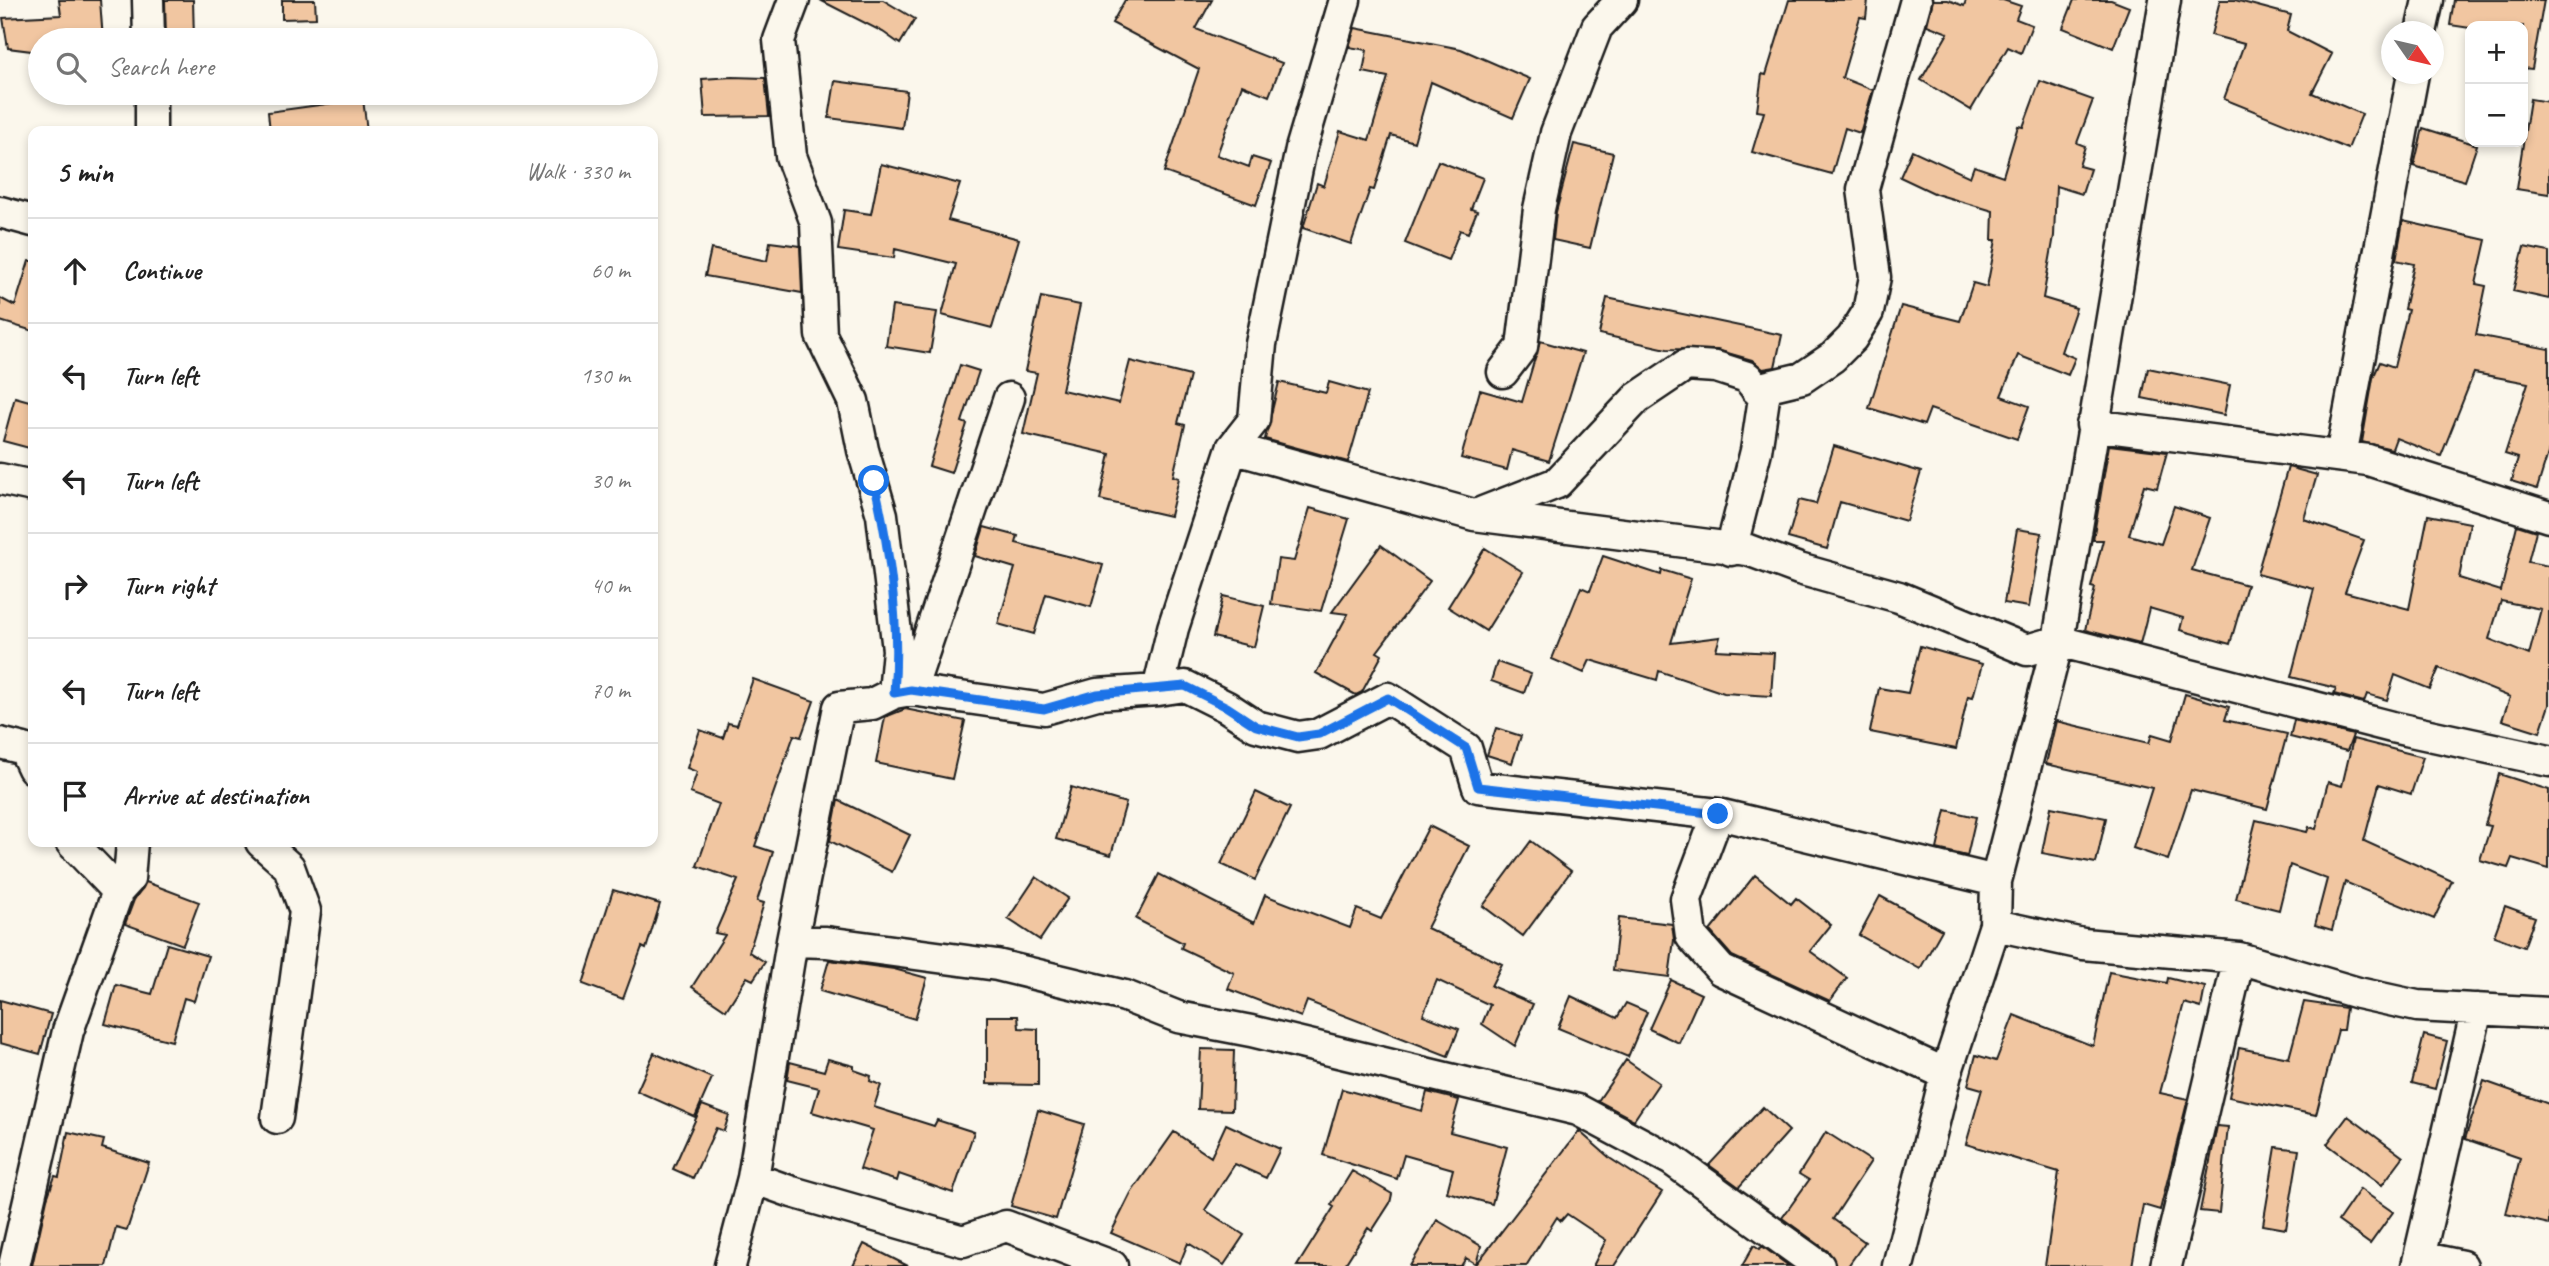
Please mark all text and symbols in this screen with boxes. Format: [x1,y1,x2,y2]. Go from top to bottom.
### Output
north arrow [2381,21,2444,84]
map controls [2465,21,2528,147]
button: + [2465,21,2528,84]
search box [28,28,658,105]
icon: search [52,48,90,86]
text: Search here [108,50,214,83]
button: − [2465,84,2528,147]
text: 5 min [56,153,113,191]
text: Walk · 330 m [526,157,630,186]
icon: ahead [56,252,94,290]
text: Continue [123,254,201,287]
text: 60 m [591,256,630,285]
icon: left [56,357,94,395]
text: Turn left [123,359,198,392]
text: 130 m [581,361,630,390]
icon: left [56,462,94,500]
text: Turn left [123,464,198,497]
route start [858,465,889,496]
text: 30 m [591,466,630,495]
icon: right [56,567,94,605]
text: Turn right [123,569,214,602]
text: 40 m [591,571,630,600]
icon: left [56,672,94,710]
text: Turn left [123,674,198,707]
text: 70 m [591,676,630,705]
icon: arrive [56,777,94,815]
text: Arrive at destination [123,779,309,812]
route end [1702,798,1733,829]

